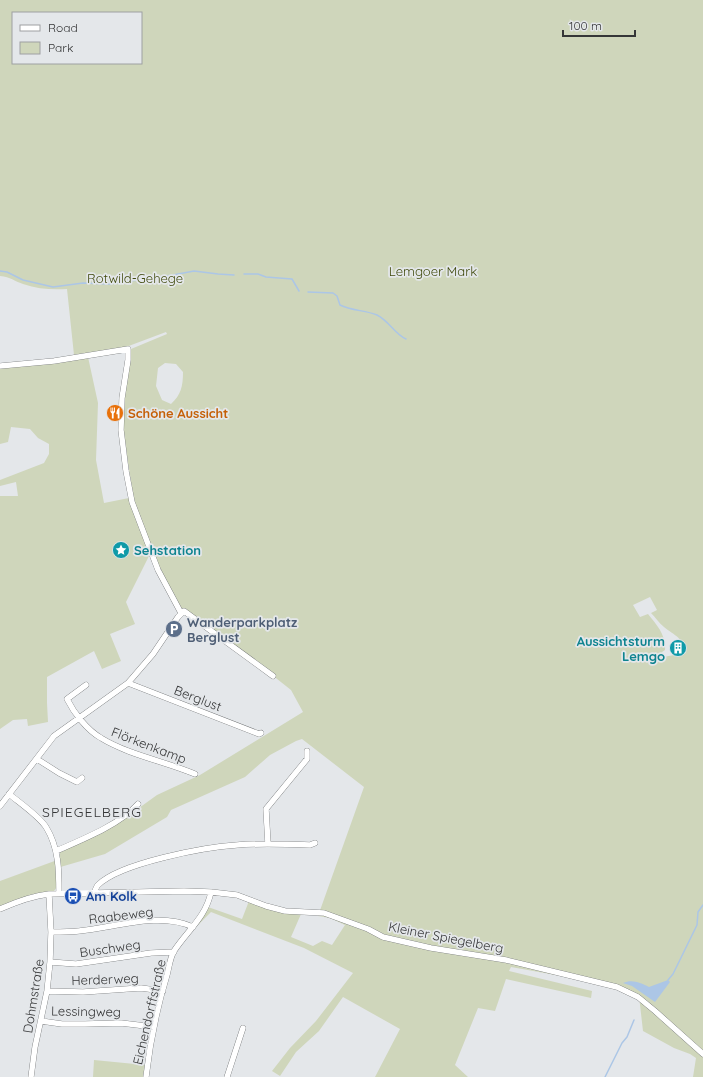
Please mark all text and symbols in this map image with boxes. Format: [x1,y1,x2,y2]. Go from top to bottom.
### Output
legend [12,12,142,64]
scale bar [563,12,635,38]
text: 100 m [569,18,602,33]
text: Road [48,20,78,35]
text: Park [48,40,73,55]
park label: Lemgoer Mark [389,263,477,279]
park label: Rotwild-Gehege [87,270,183,286]
restaurant icon: Schöne Aussicht [105,403,125,423]
place label: Schöne Aussicht [128,405,228,421]
place icon: Sehstation [111,540,131,560]
place label: Sehstation [134,542,201,558]
place label: Wanderparkplatz Berglust [187,614,297,645]
parking icon: Wanderparkplatz Berglust [164,619,184,639]
place label: Aussichtsturm Lemgo [577,633,665,664]
building icon: Aussichtsturm Lemgo [668,638,688,658]
street label: Berglust [172,682,224,714]
street label: Flörkenkamp [109,723,189,767]
district label: SPIEGELBERG [42,803,142,821]
bus stop icon: Am Kolk [63,886,83,906]
place label: Am Kolk [86,888,137,904]
street label: Raabeweg [88,903,154,927]
street label: Kleiner Spiegelberg [387,918,505,956]
street label: Buschweg [79,936,141,960]
street label: Dohmstraße [19,958,47,1034]
street label: Eichendorffstraße [129,958,169,1066]
street label: Herderweg [71,970,139,988]
street label: Lessingweg [51,1002,121,1020]

